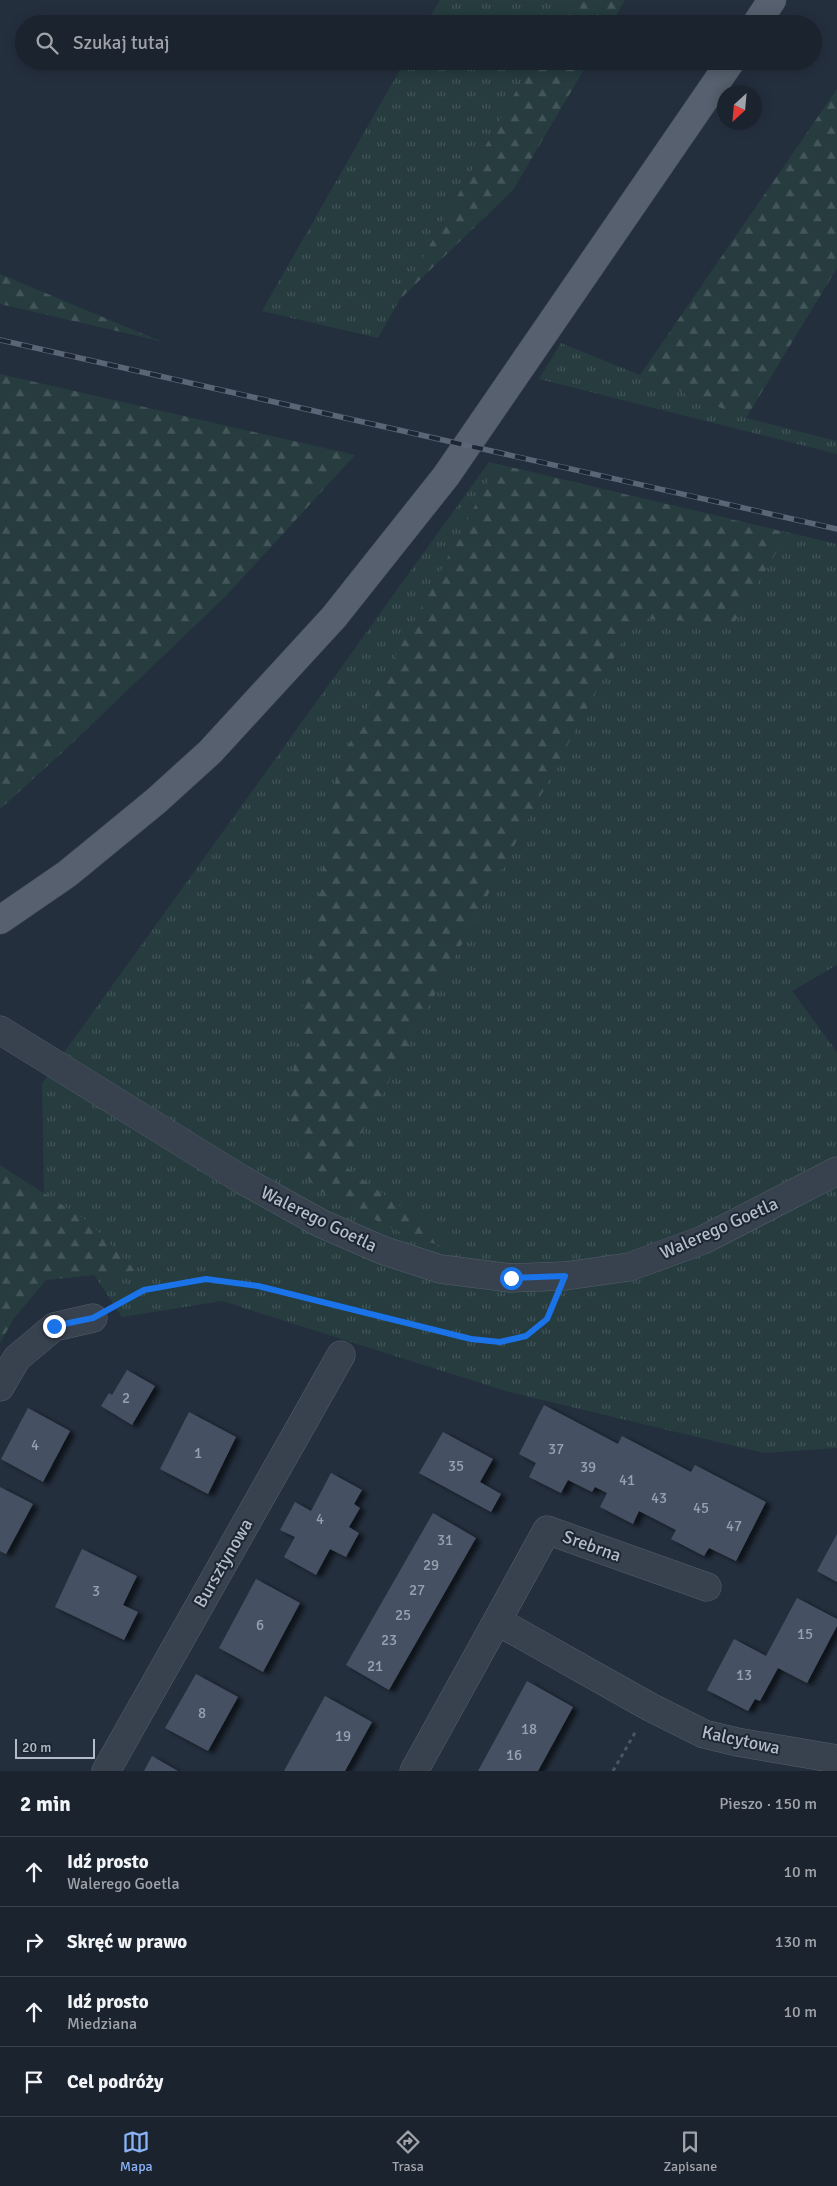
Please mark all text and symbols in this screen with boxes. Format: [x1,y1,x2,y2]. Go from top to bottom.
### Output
search box [15,15,822,70]
icon: search [33,29,61,57]
text: Szukaj tutaj [73,31,170,55]
north arrow [717,85,762,130]
street label: Walerego Goetla [257,1181,381,1257]
street label: Walerego Goetla [657,1192,781,1264]
route start [500,1267,523,1290]
route end [43,1315,66,1338]
house number: 2 [122,1389,130,1407]
house number: 4 [31,1436,39,1454]
house number: 37 [548,1440,564,1458]
house number: 1 [194,1444,202,1462]
house number: 35 [448,1457,464,1475]
house number: 39 [580,1458,596,1476]
house number: 41 [619,1471,635,1489]
house number: 43 [651,1489,667,1507]
house number: 45 [693,1499,709,1517]
house number: 4 [316,1510,324,1528]
street label: Bursztynowa [189,1515,257,1611]
house number: 47 [726,1517,742,1535]
street label: Srebrna [560,1525,624,1567]
house number: 31 [437,1531,453,1549]
house number: 29 [423,1556,439,1574]
house number: 27 [409,1581,425,1599]
house number: 3 [92,1582,100,1600]
house number: 25 [395,1606,411,1624]
house number: 6 [256,1616,264,1634]
house number: 15 [797,1625,813,1643]
house number: 23 [381,1631,397,1649]
house number: 21 [367,1657,383,1675]
house number: 13 [736,1666,752,1684]
house number: 8 [198,1704,206,1722]
house number: 18 [521,1720,537,1738]
street label: Kalcytowa [700,1721,782,1759]
house number: 19 [335,1727,351,1745]
scale bar [15,1736,95,1759]
text: 20 m [22,1739,51,1756]
house number: 16 [506,1746,522,1764]
text: 2 min [20,1791,71,1817]
text: Pieszo · 150 m [719,1794,817,1814]
text: Idź prosto [67,1850,149,1874]
icon: ahead [20,1858,48,1886]
text: 10 m [783,1862,817,1882]
text: Walerego Goetla [67,1874,180,1894]
icon: right [20,1928,48,1956]
text: Skręć w prawo [67,1930,187,1954]
text: 130 m [775,1932,817,1952]
text: Idź prosto [67,1990,149,2014]
icon: ahead [20,1998,48,2026]
text: 10 m [783,2002,817,2022]
text: Miedziana [67,2014,137,2034]
icon: arrive [20,2068,48,2096]
text: Cel podróży [67,2070,163,2094]
tab: Mapa [120,2128,153,2175]
tab: Trasa [392,2128,424,2175]
tab: Zapisane [663,2128,717,2175]

